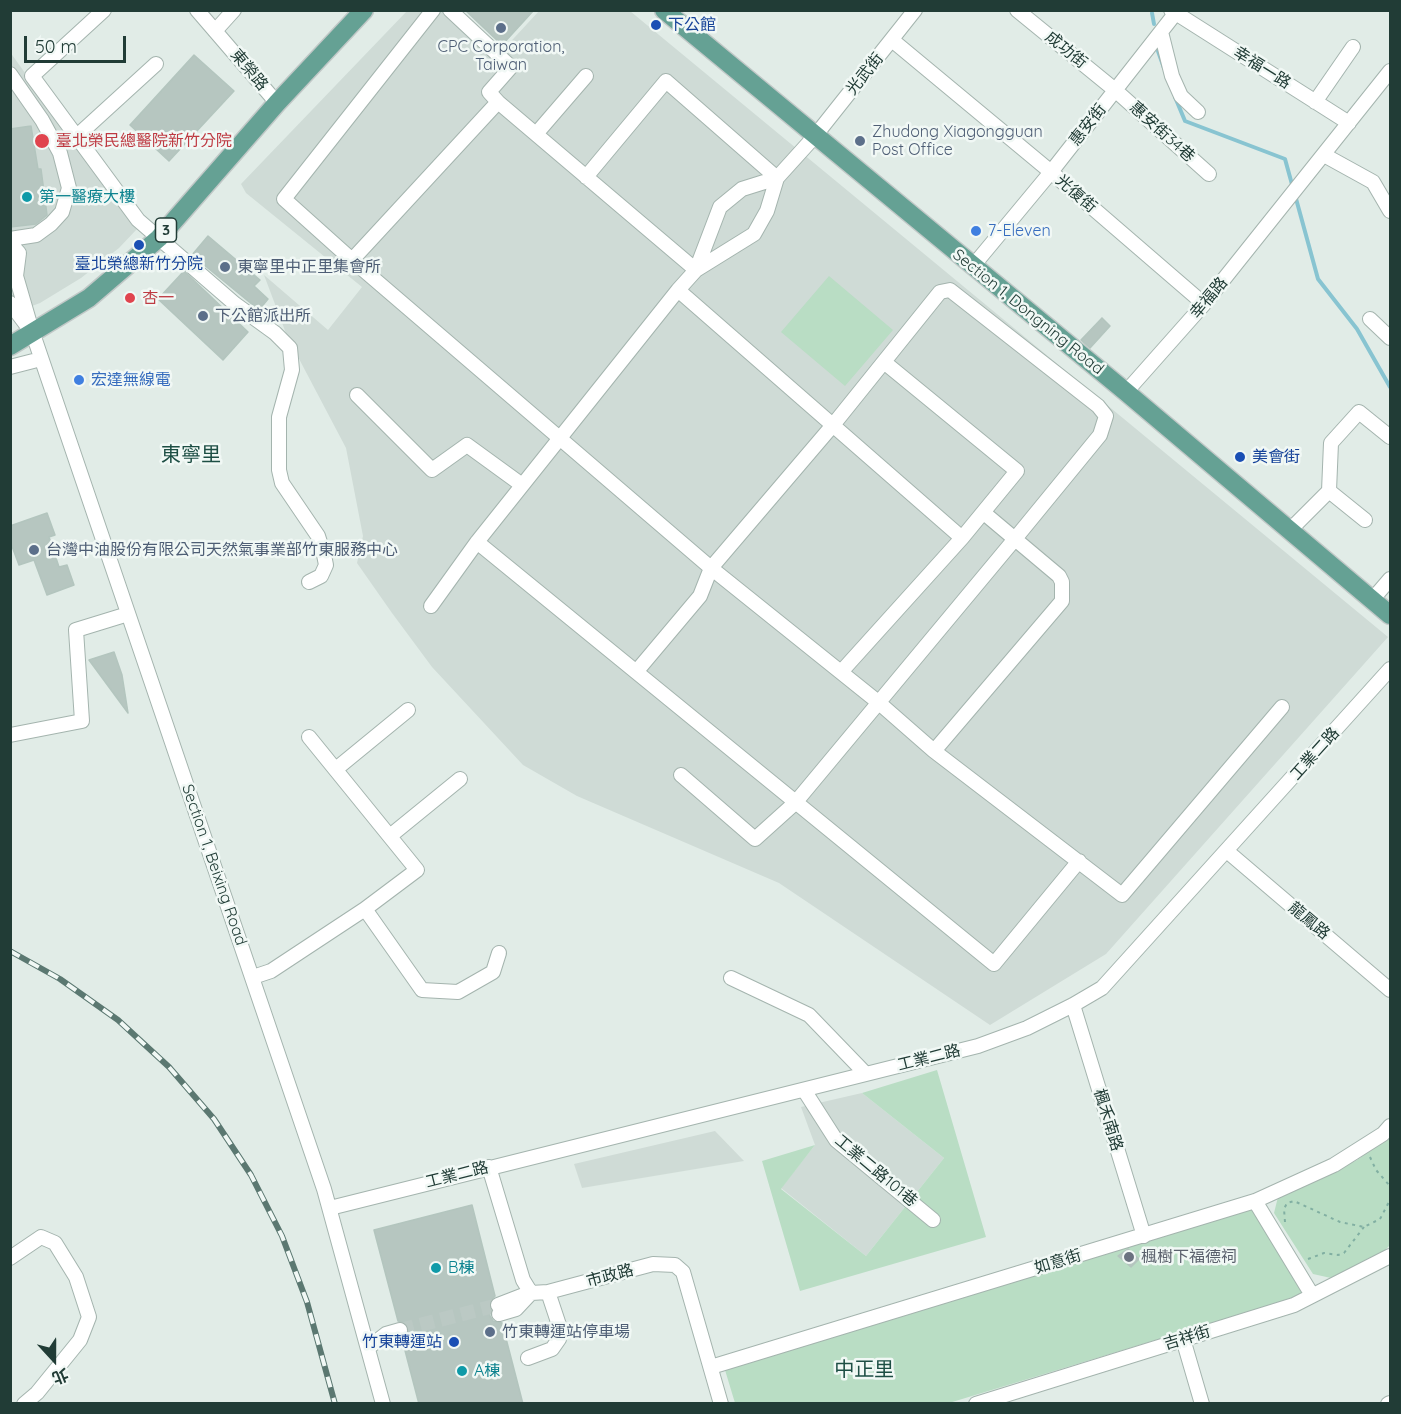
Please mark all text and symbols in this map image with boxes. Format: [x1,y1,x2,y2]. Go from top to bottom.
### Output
place label: 下公館 [668,15,716,35]
marker: 下公館 [649,18,663,32]
marker: CPC Corporation, Taiwan [494,21,508,35]
scale bar [27,24,129,62]
street label: 成功街 [1041,27,1091,73]
text: 50 m [35,35,77,58]
place label: CPC Corporation, Taiwan [438,37,564,75]
street label: 幸福一路 [1230,43,1294,93]
street label: 東榮路 [226,45,272,95]
street label: 光武街 [842,49,888,99]
street label: 惠安街34巷 [1126,98,1198,166]
street label: 惠安街 [1066,100,1110,150]
place label: Zhudong Xiagongguan Post Office [872,122,1043,160]
place label: 臺北榮民總醫院新竹分院 [56,131,232,151]
marker: 臺北榮民總醫院新竹分院 [33,132,51,150]
marker: Zhudong Xiagongguan Post Office [853,134,867,148]
street label: 光復街 [1052,171,1100,217]
place label: 第一醫療大樓 [39,187,135,207]
marker: 第一醫療大樓 [20,190,34,204]
road number: 3 [156,218,176,242]
place label: 7-Eleven [988,221,1051,241]
marker: 7-Eleven [969,224,983,238]
marker: 臺北榮總新竹分院 [132,238,146,252]
street label: Section 1, Dongning Road [949,245,1107,379]
place label: 臺北榮總新竹分院 [75,254,203,274]
place label: 東寧里中正里集會所 [237,257,381,277]
marker: 東寧里中正里集會所 [218,260,232,274]
street label: 幸福路 [1186,273,1232,323]
place label: 杏一 [142,288,174,308]
marker: 杏一 [123,291,137,305]
place label: 下公館派出所 [215,306,311,326]
marker: 下公館派出所 [196,309,210,323]
place label: 宏達無線電 [91,370,171,390]
marker: 宏達無線電 [72,373,86,387]
district label: 東寧里 [161,443,221,467]
place label: 美會街 [1252,447,1300,467]
marker: 美會街 [1233,450,1247,464]
place label: 台灣中油股份有限公司天然氣事業部竹東服務中心 [46,540,398,560]
marker: 台灣中油股份有限公司天然氣事業部竹東服務中心 [27,543,41,557]
street label: 工業二路 [1286,724,1344,784]
street label: Section 1, Beixing Road [177,782,251,948]
street label: 龍鳳路 [1284,898,1334,944]
street label: 工業二路 [896,1041,962,1075]
street label: 楓禾南路 [1089,1087,1127,1153]
street label: 工業二路101巷 [831,1131,921,1211]
street label: 工業二路 [424,1158,490,1192]
street label: 如意街 [1032,1246,1084,1278]
place label: 楓樹下福德祠 [1141,1247,1237,1267]
marker: 楓樹下福德祠 [1122,1250,1136,1264]
place label: B棟 [448,1258,474,1278]
marker: B棟 [429,1261,443,1275]
street label: 市政路 [584,1261,636,1291]
place label: 竹東轉運站停車場 [502,1322,630,1342]
street label: 吉祥街 [1161,1322,1213,1354]
marker: 竹東轉運站停車場 [483,1325,497,1339]
north arrow [24,1330,84,1390]
place label: 竹東轉運站 [362,1332,442,1352]
marker: 竹東轉運站 [447,1335,461,1349]
district label: 中正里 [834,1358,894,1382]
place label: A棟 [474,1361,500,1381]
marker: A棟 [455,1364,469,1378]
text: 北 [49,1365,72,1389]

